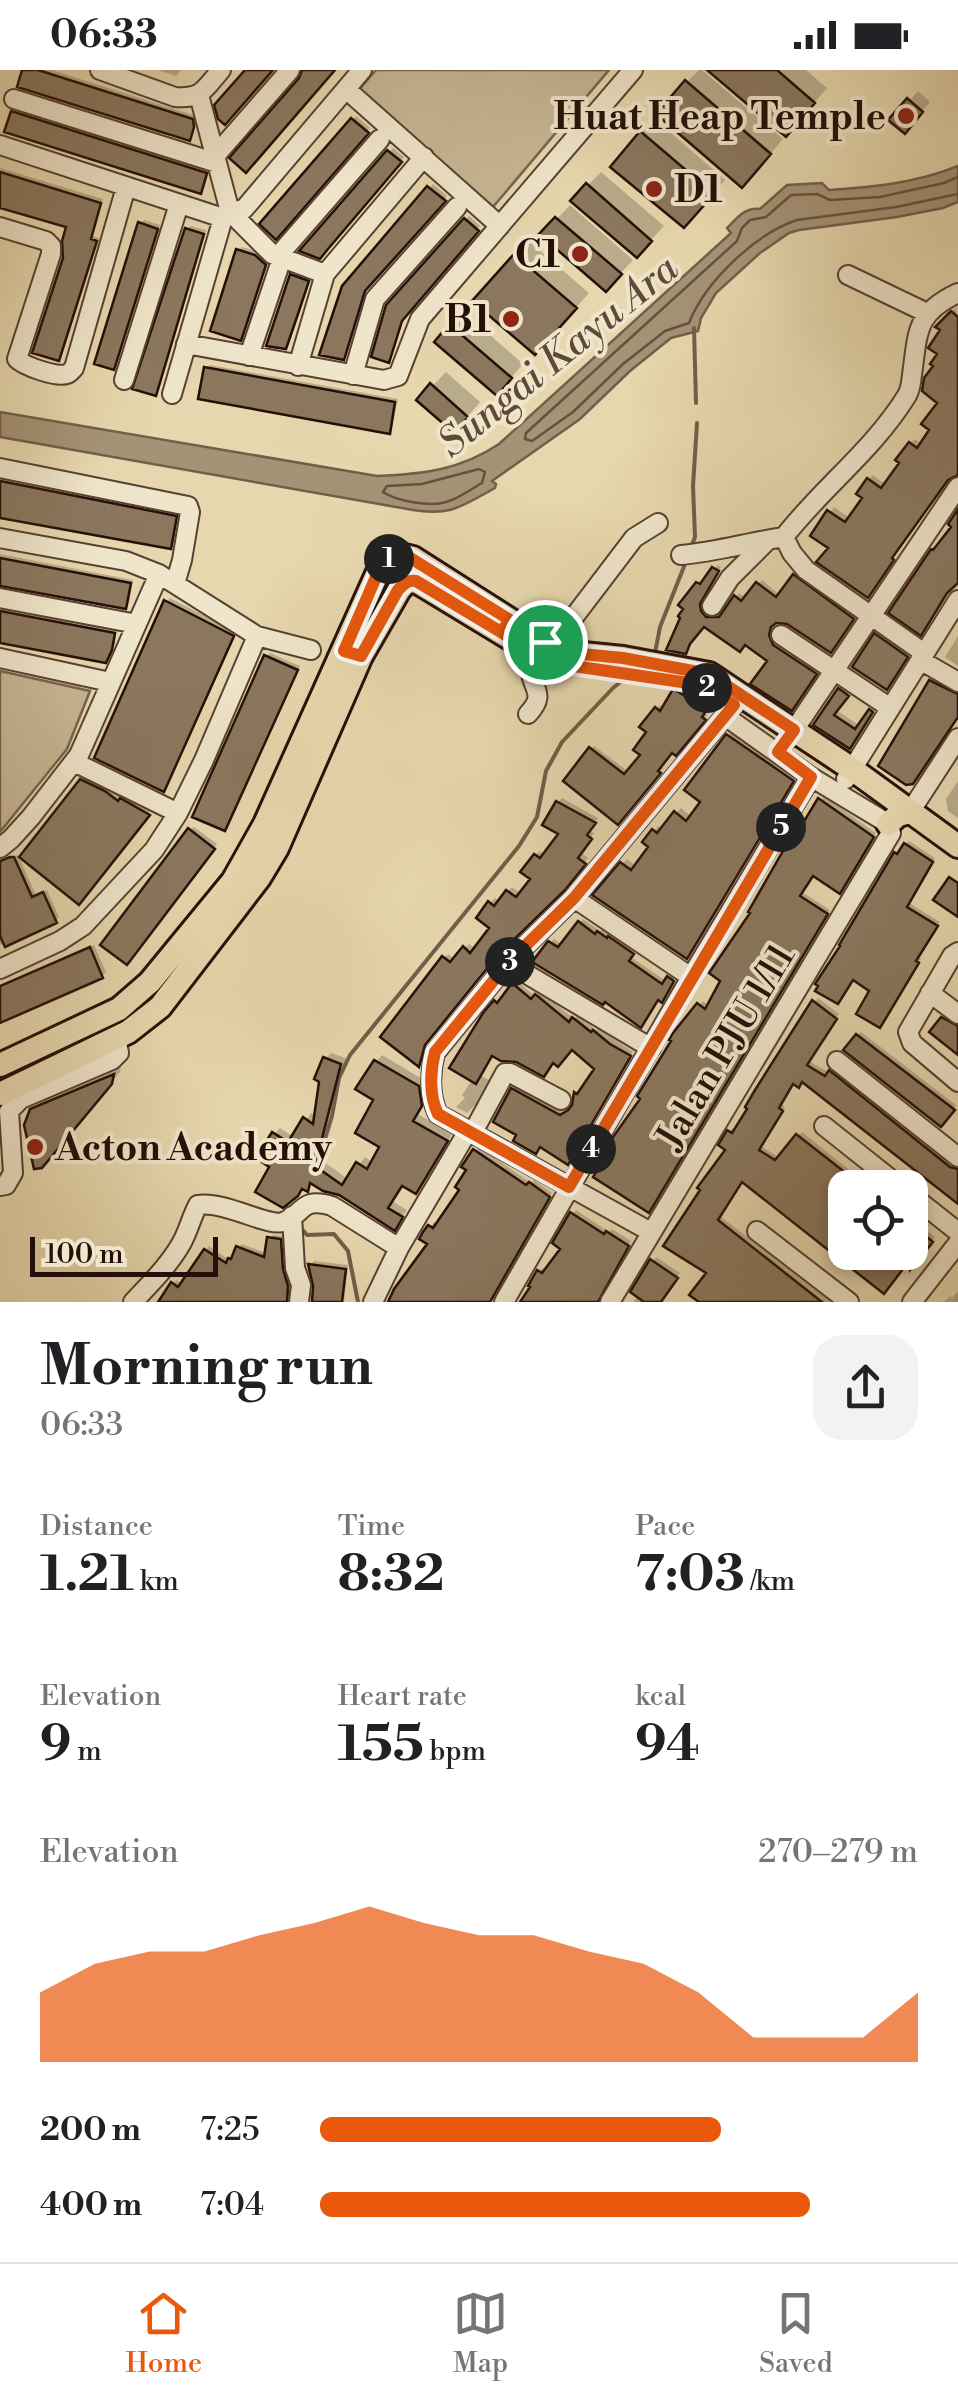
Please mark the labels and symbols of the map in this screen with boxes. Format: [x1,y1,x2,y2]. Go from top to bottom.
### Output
place label: Huat Heap Temple [553,94,886,141]
marker: Huat Heap Temple [895,105,917,127]
place label: D1 [674,167,723,214]
marker: D1 [643,178,665,200]
place label: C1 [515,232,560,279]
marker: C1 [569,243,591,265]
water label: Sungai Kayu Ara [428,244,689,469]
place label: B1 [444,297,491,344]
marker: B1 [500,308,522,330]
pin: 1 [364,534,414,584]
pin [503,600,588,685]
pin: 2 [682,663,732,713]
pin: 5 [756,802,806,852]
street label: Jalan PJU 1/11 [646,936,806,1160]
pin: 3 [485,937,535,987]
pin: 4 [566,1124,616,1174]
place label: Acton Academy [54,1125,333,1172]
marker: Acton Academy [24,1136,46,1158]
scale bar [30,1232,218,1276]

